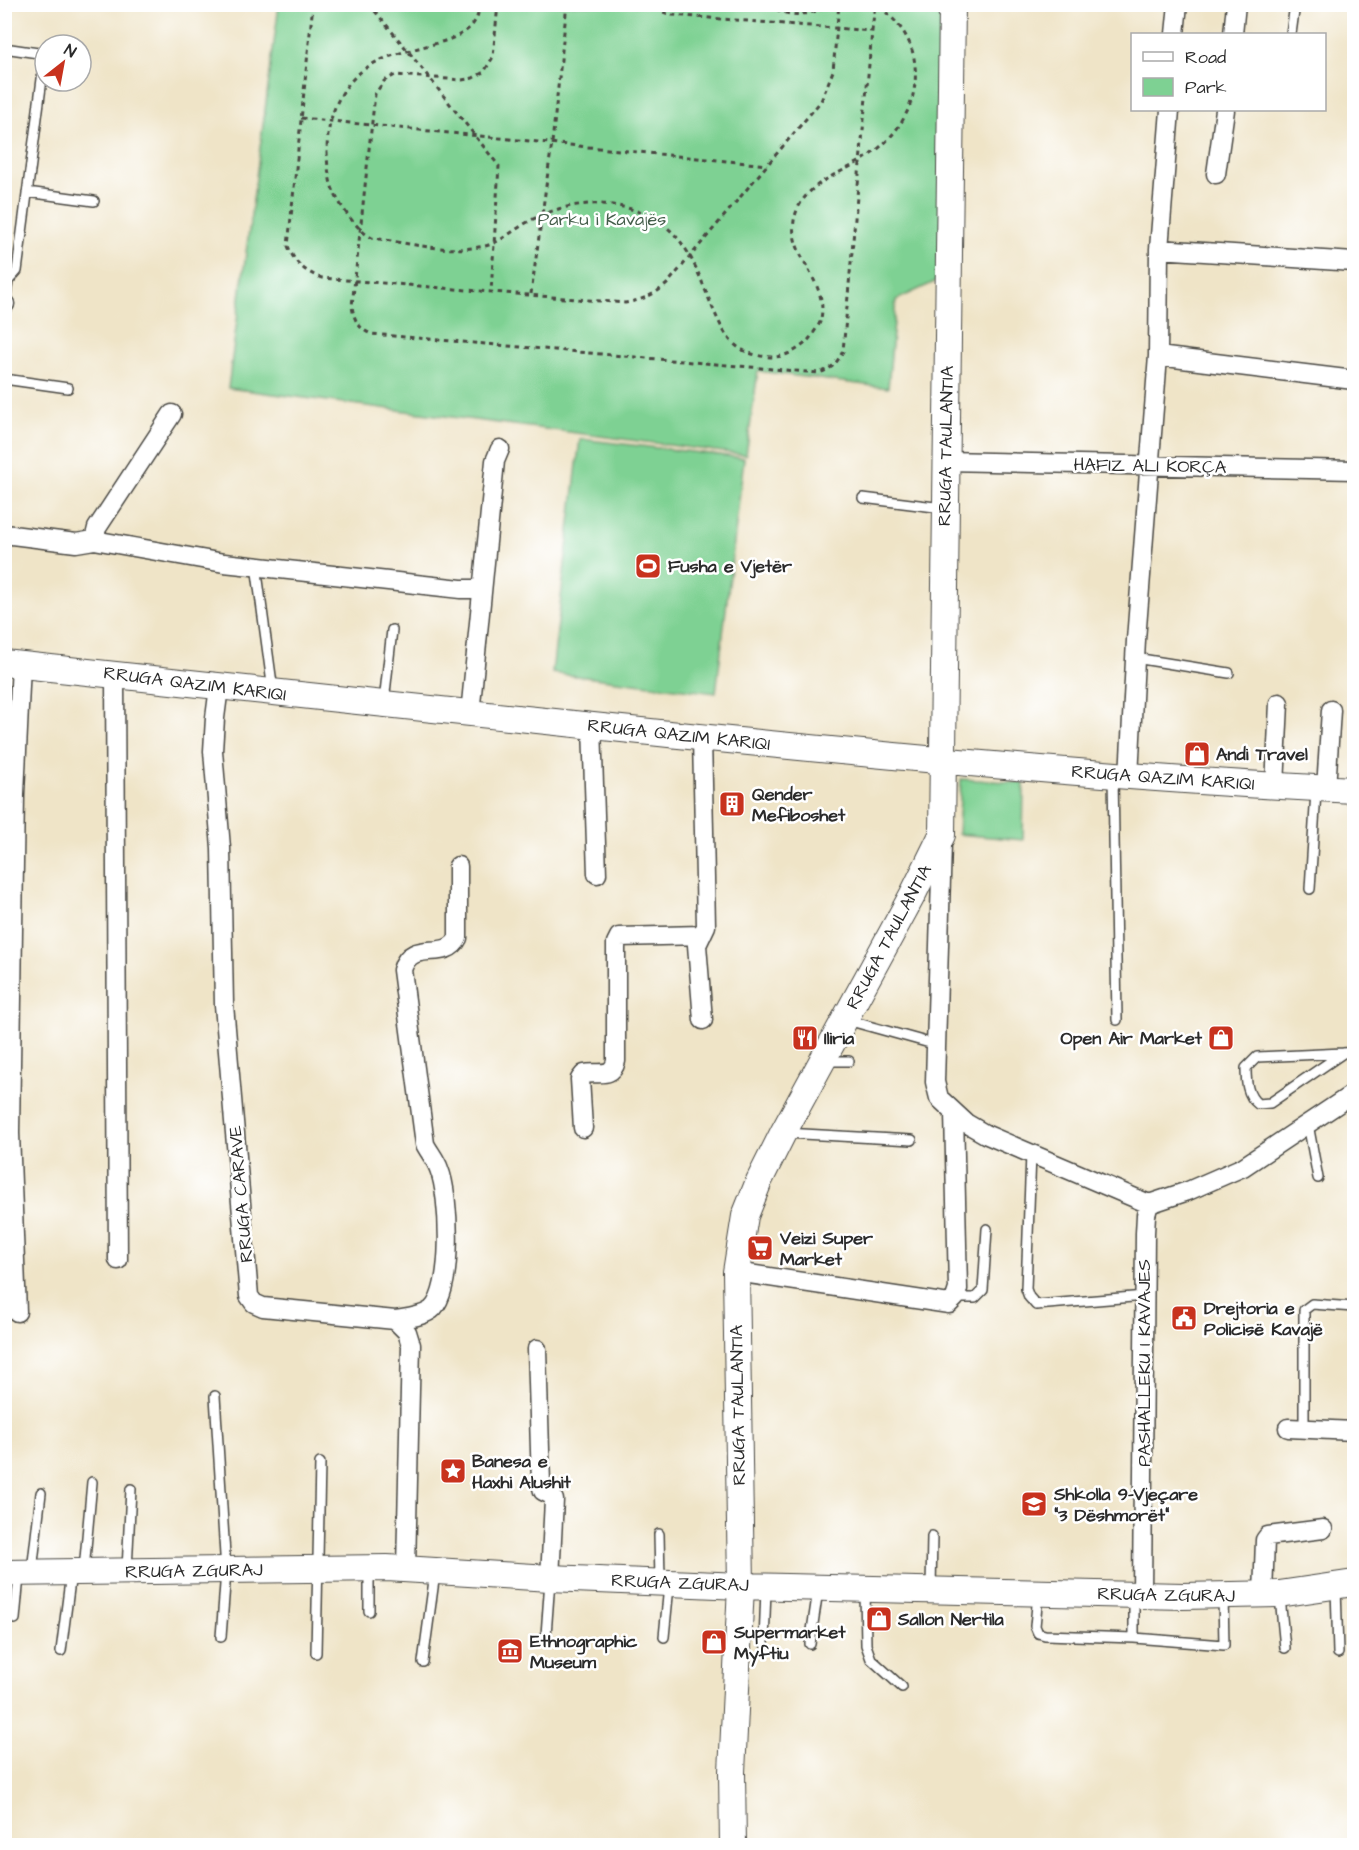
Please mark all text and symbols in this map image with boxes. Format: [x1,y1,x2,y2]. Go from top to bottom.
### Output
north arrow [33,33,93,93]
legend [1131,33,1326,111]
text: N [60,39,80,63]
text: Road [1185,45,1226,70]
text: Park [1185,75,1227,100]
park label: Parku i Kavajës [538,207,666,232]
street label: RRUGA TAULANTIA [932,365,960,526]
street label: HAFIZ ALI KORÇA [1073,452,1227,480]
sports icon: Fusha e Vjetër [633,551,663,581]
place label: Fusha e Vjetër [668,554,792,579]
street label: RRUGA QAZIM KARIQI [102,660,288,708]
street label: RRUGA QAZIM KARIQI [586,713,772,757]
shop icon: Andi Travel [1182,739,1212,769]
place label: Andi Travel [1216,742,1308,767]
street label: RRUGA QAZIM KARIQI [1070,759,1256,797]
place label: Qender Mefiboshet [752,782,846,828]
building icon: Qender Mefiboshet [717,789,747,819]
street label: RRUGA TAULANTIA [840,860,938,1014]
restaurant icon: Iliria [790,1023,820,1053]
shop icon: Open Air Market [1206,1023,1236,1053]
place label: Iliria [824,1026,855,1051]
place label: Open Air Market [1061,1026,1203,1051]
street label: RRUGA CARAVE [223,1124,259,1264]
place label: Veizi Super Market [779,1226,873,1272]
supermarket icon: Veizi Super Market [745,1233,775,1263]
street label: PASHALLEKU I KAVAJES [1132,1259,1157,1467]
place label: Drejtoria e Policisë Kavajë [1204,1296,1323,1342]
public building icon: Drejtoria e Policisë Kavajë [1169,1303,1199,1333]
street label: RRUGA TAULANTIA [724,1324,752,1485]
place label: Banesa e Haxhi Alushit [472,1449,572,1495]
place icon: Banesa e Haxhi Alushit [438,1456,468,1486]
place label: Shkolla 9-Vjeçare "3 Dëshmorët" [1053,1482,1198,1528]
school or university icon: Shkolla 9-Vjeçare "3 Dëshmorët" [1019,1489,1049,1519]
street label: RRUGA ZGURAJ [125,1557,263,1585]
street label: RRUGA ZGURAJ [611,1568,750,1598]
street label: RRUGA ZGURAJ [1097,1581,1235,1609]
shop icon: Sallon Nertila [864,1604,894,1634]
place label: Sallon Nertila [897,1607,1005,1632]
place label: Supermarket Myftiu [733,1620,846,1667]
shop icon: Supermarket Myftiu [699,1627,729,1657]
place label: Ethnographic Museum [530,1629,638,1675]
museum icon: Ethnographic Museum [495,1636,525,1666]

